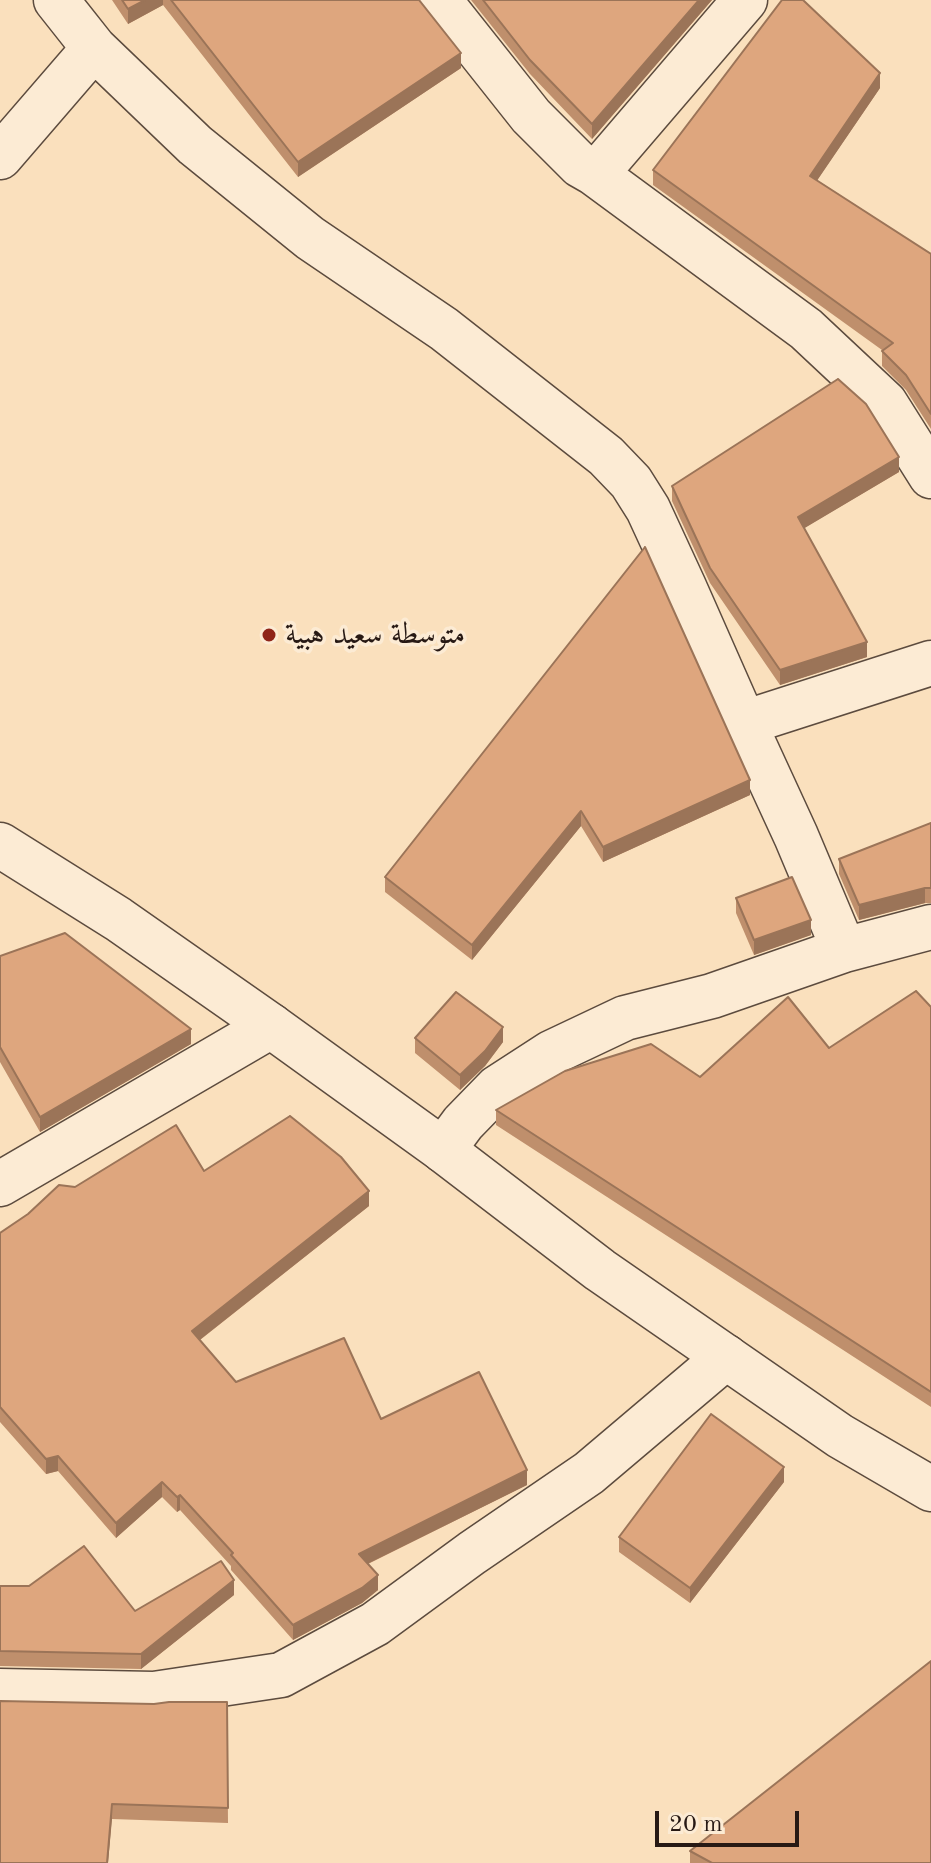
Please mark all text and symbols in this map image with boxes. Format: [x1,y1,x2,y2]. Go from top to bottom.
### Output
place label: متوسطة سعيد هبية [285,617,465,653]
marker: متوسطة سعيد هبية [260,626,278,644]
scale bar [659,1795,803,1845]
text: 20 m [669,1813,723,1837]

